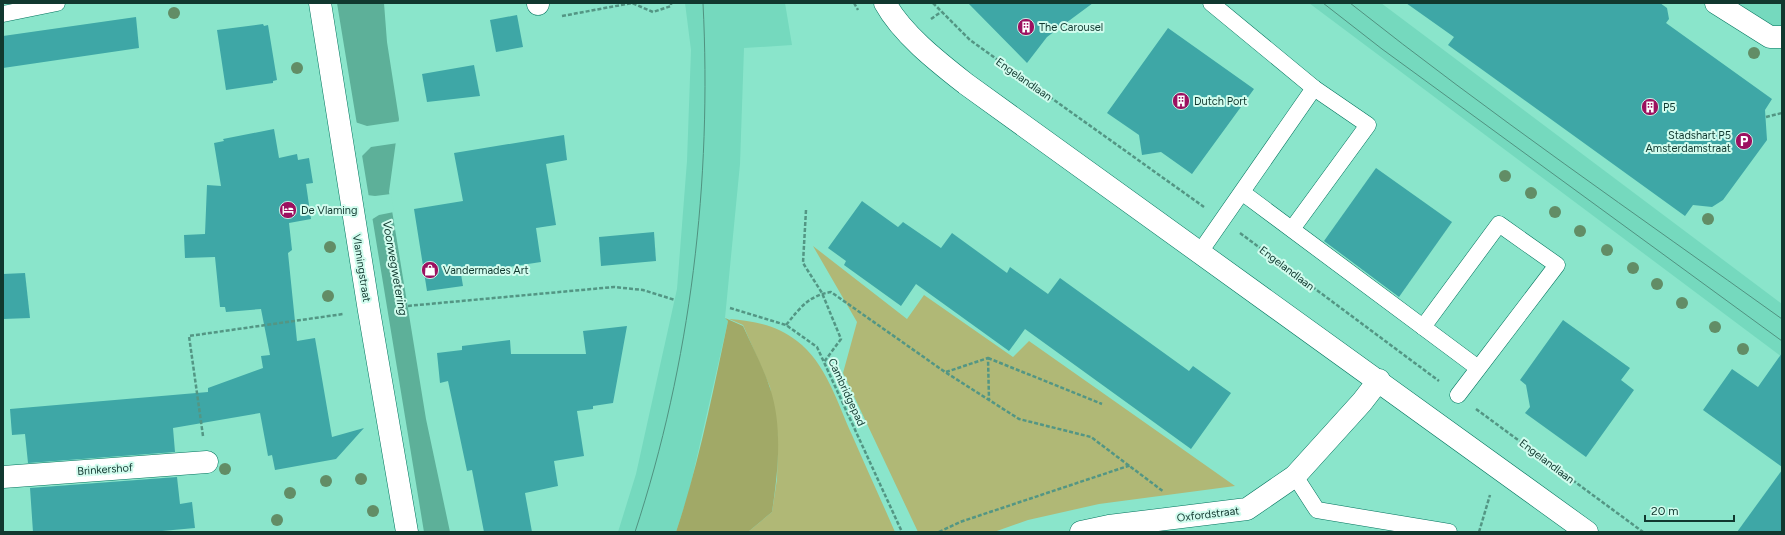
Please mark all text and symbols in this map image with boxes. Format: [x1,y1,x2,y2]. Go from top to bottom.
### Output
building icon: The Carousel [1016,17,1036,37]
place label: The Carousel [1039,21,1103,34]
street label: Engelandlaan [993,55,1054,104]
building icon: Dutch Port [1171,91,1191,111]
place label: Dutch Port [1194,95,1247,108]
building icon: P5 [1640,97,1660,117]
place label: P5 [1663,101,1676,114]
place label: Stadshart P5 Amsterdamstraat [1645,129,1731,155]
parking icon: Stadshart P5 Amsterdamstraat [1734,131,1754,151]
hotel icon: De Vlaming [278,200,298,220]
place label: De Vlaming [301,204,357,217]
water label: Voorwegwetering [380,219,410,317]
street label: Vlamingstraat [350,233,373,303]
street label: Engelandlaan [1257,243,1317,293]
shop icon: Vandermades Art [420,260,440,280]
place label: Vandermades Art [443,264,529,277]
street label: Cambridgepad [825,356,868,428]
street label: Engelandlaan [1517,436,1577,486]
street label: Brinkershof [77,461,134,478]
scale bar [1645,497,1734,523]
street label: Oxfordstraat [1176,504,1240,525]
text: 20 m [1651,504,1679,518]

